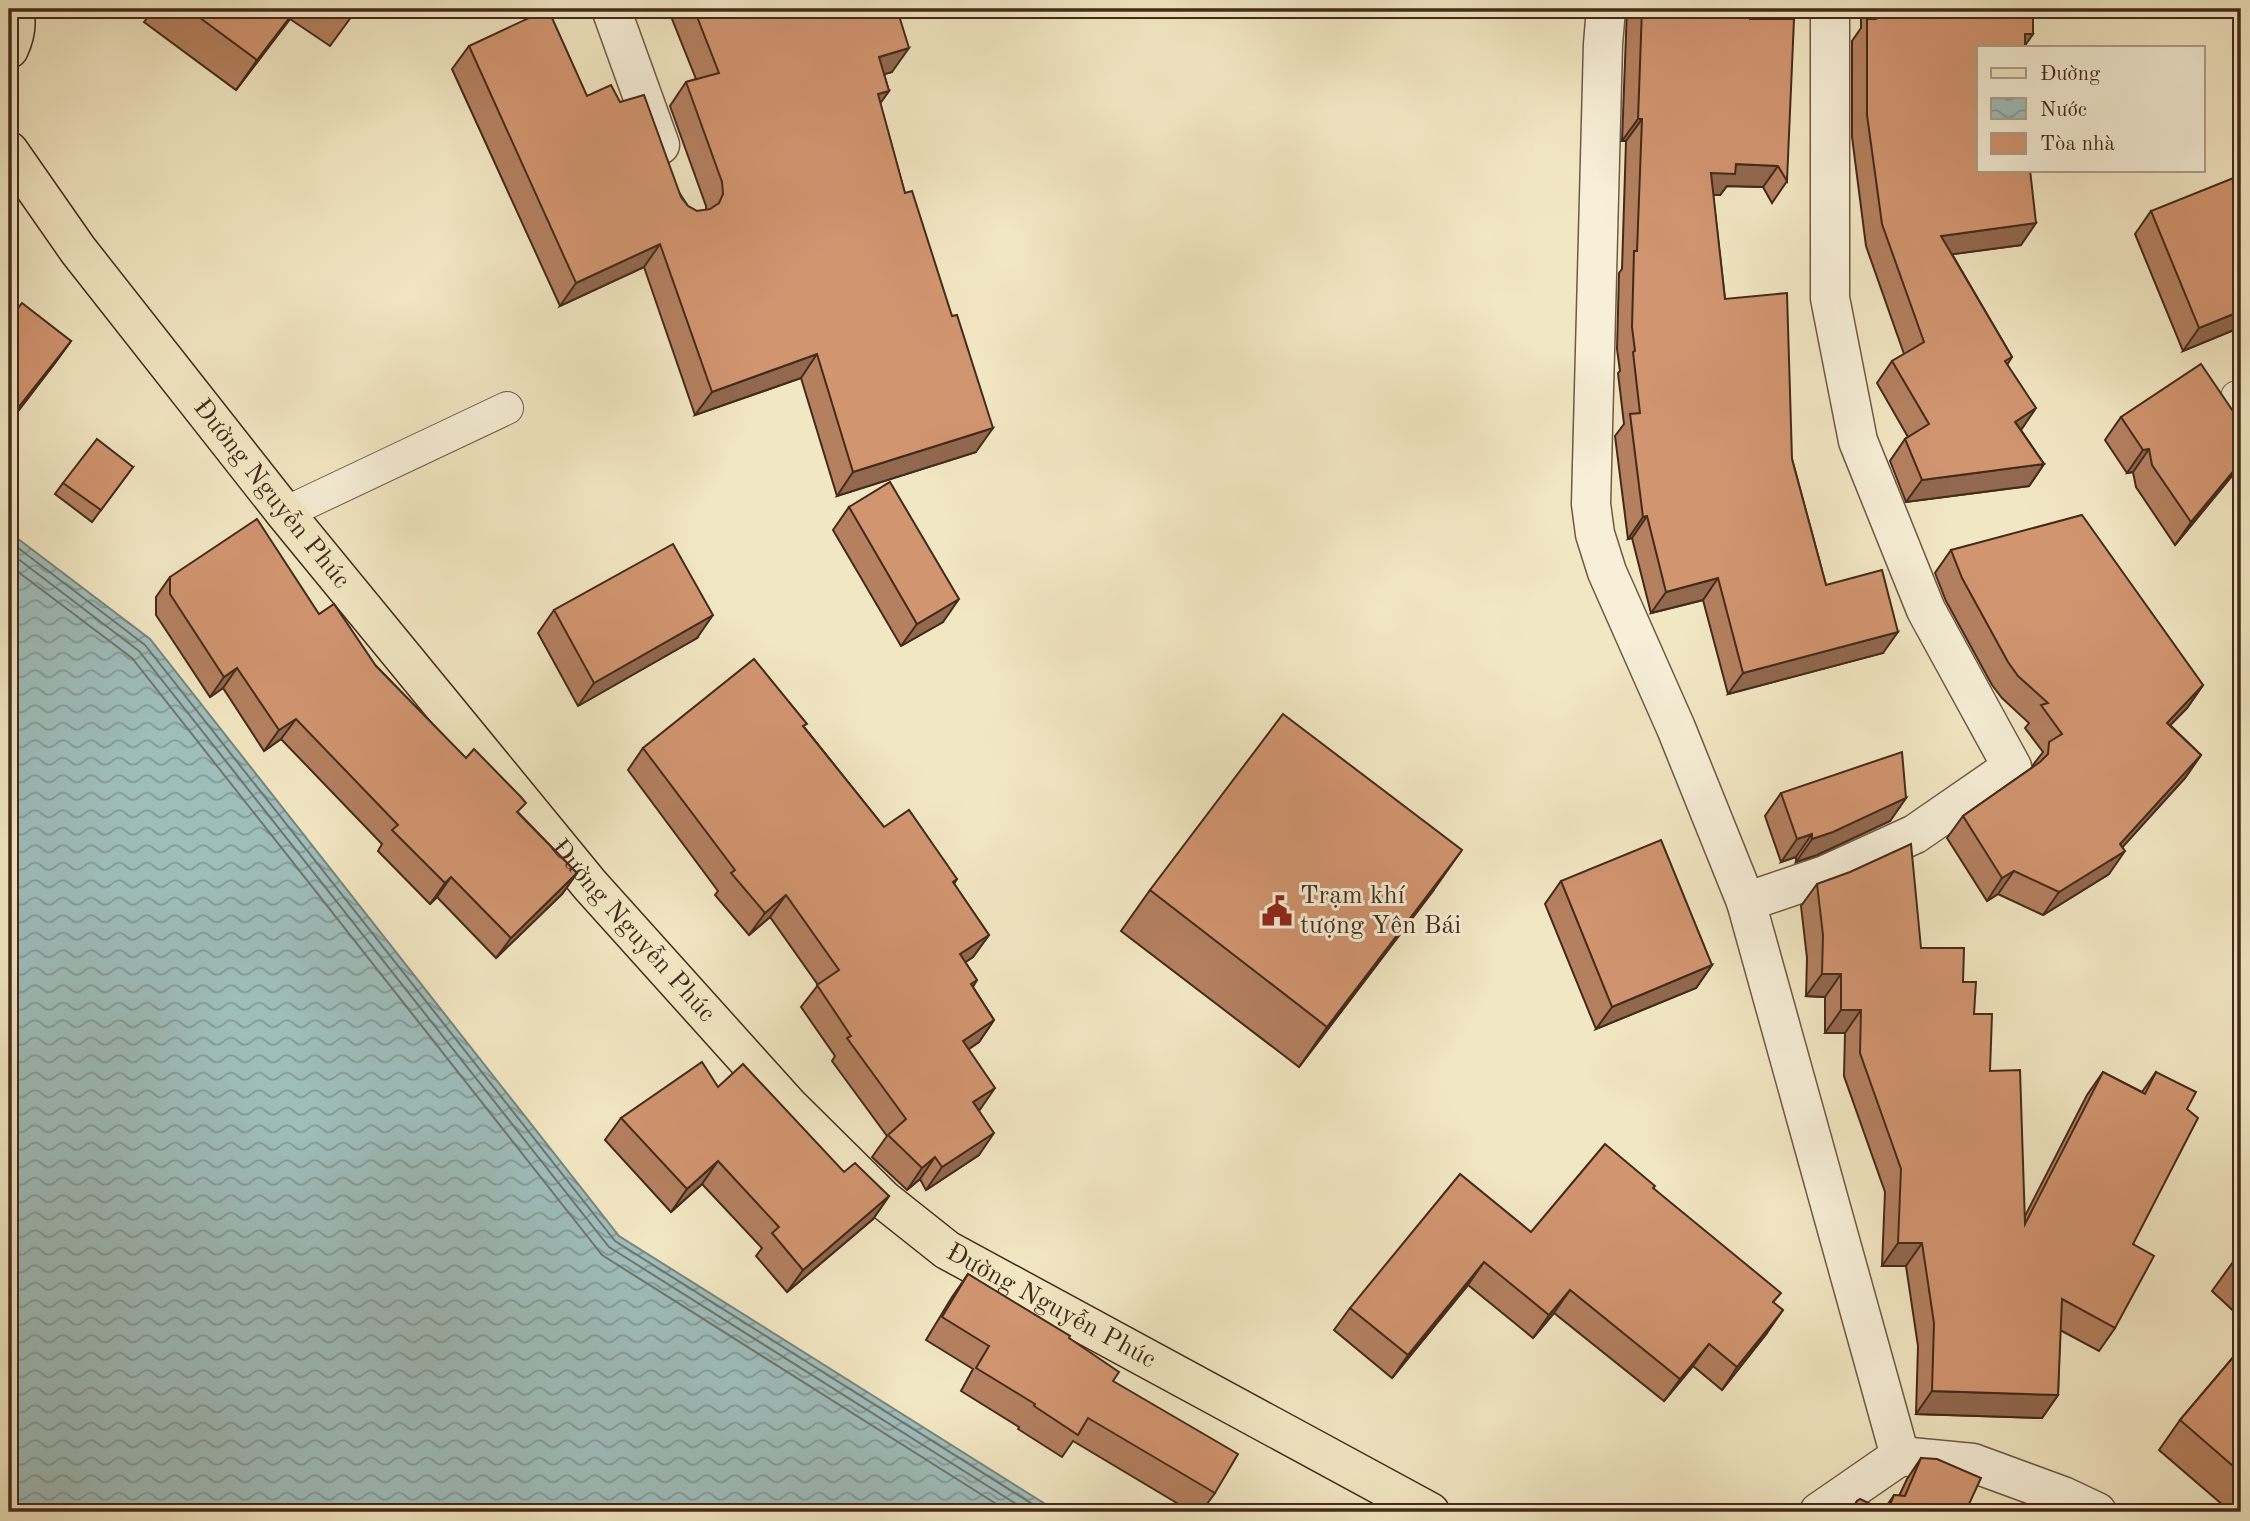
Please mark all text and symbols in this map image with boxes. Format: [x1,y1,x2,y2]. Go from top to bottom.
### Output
legend [1977,46,2204,172]
text: Đường [2040,64,2101,85]
text: Nước [2040,100,2087,121]
text: Tòa nhà [2040,134,2115,155]
street label: Đường Nguyễn Phúc [188,395,354,594]
street label: Đường Nguyễn Phúc [545,835,720,1027]
place label: Trạm khí tượng Yên Bái [1300,883,1461,939]
public building icon: Trạm khí tượng Yên Bái [1260,894,1294,928]
street label: Đường Nguyễn Phúc [942,1239,1160,1373]

